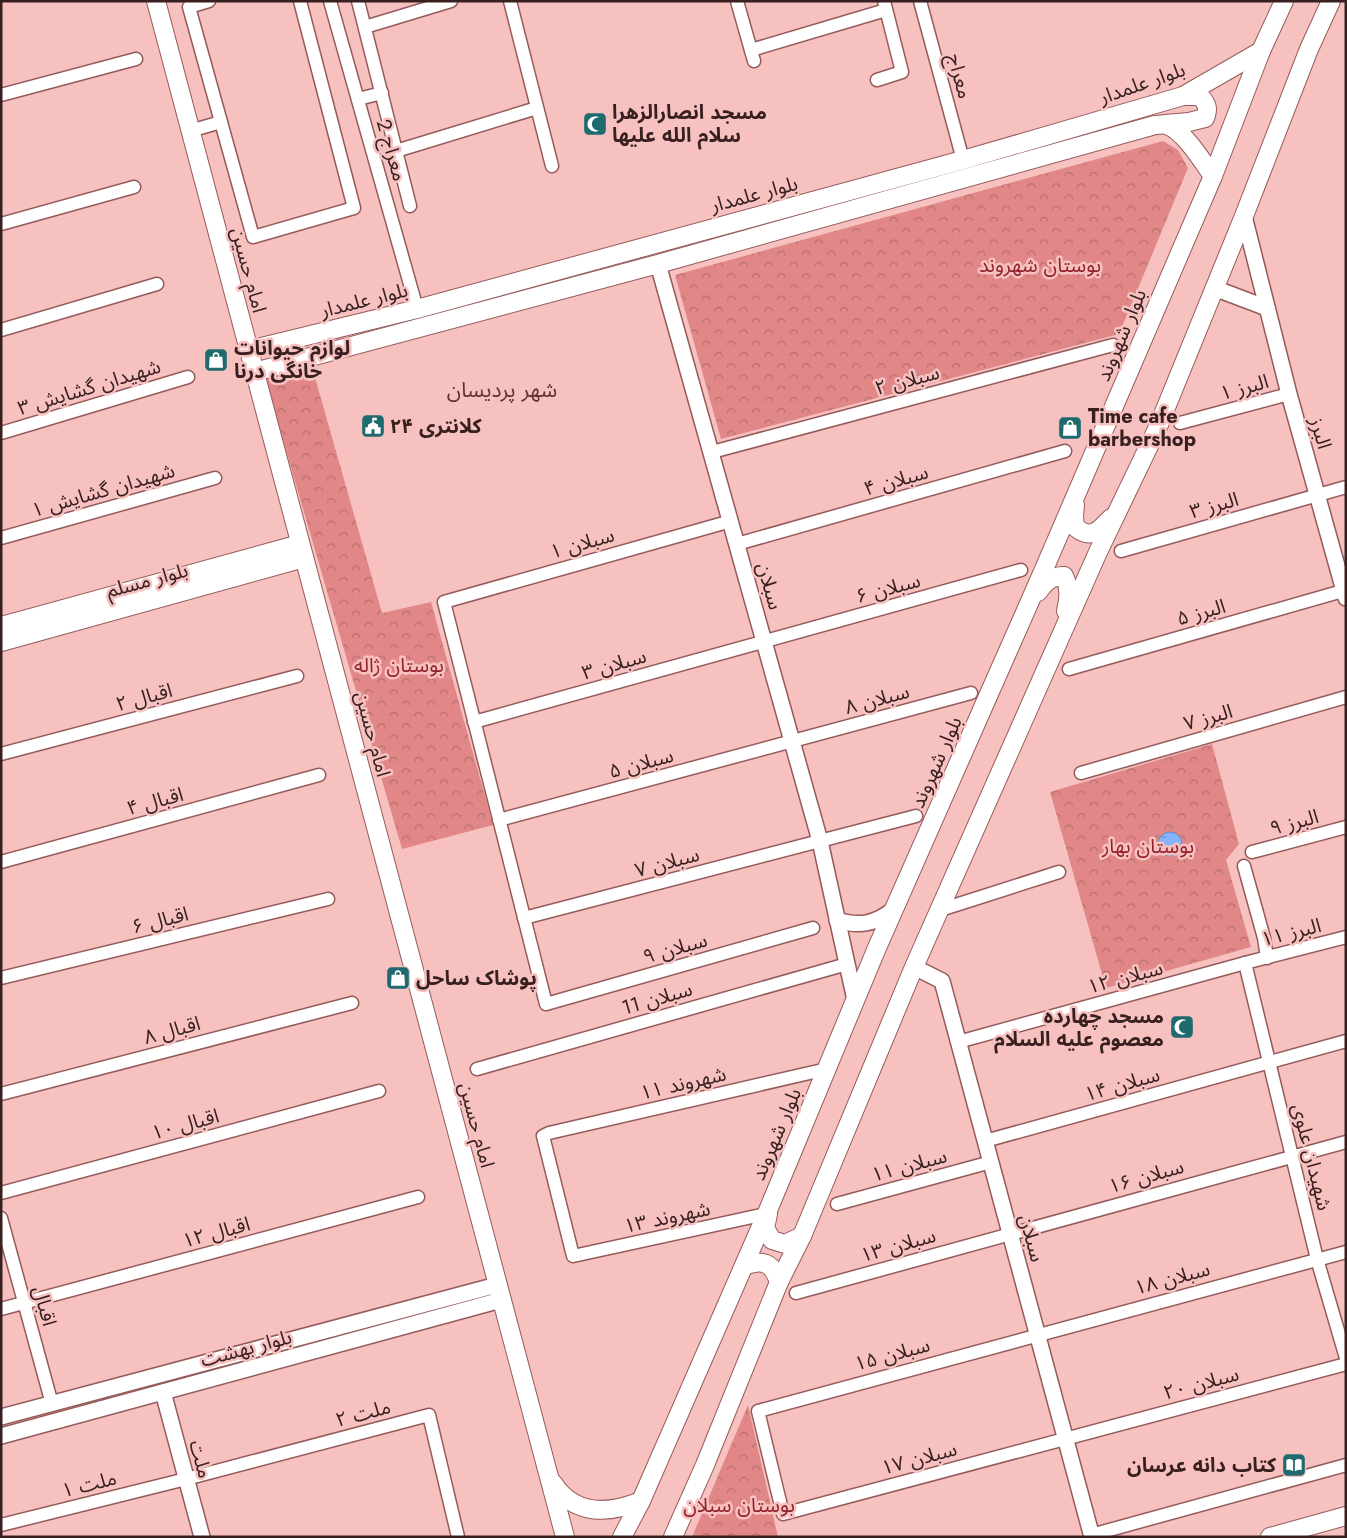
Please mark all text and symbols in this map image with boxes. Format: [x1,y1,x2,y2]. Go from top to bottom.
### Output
street label: معراج [940,50,979,102]
street label: بلوار علمدار [1094,55,1189,112]
place label: مسجد انصارالزهرا سلام الله علیها [612,98,767,150]
mosque icon: مسجد انصارالزهرا سلام الله علیها [582,111,608,137]
street label: معراج 2 [369,116,414,185]
street label: بلوار علمدار [706,169,801,220]
street label: امام حسین [223,224,274,316]
park label: بوستان شهروند [979,251,1101,280]
street label: بلوار علمدار [316,276,411,326]
street label: بلوار شهروند [1089,285,1154,386]
place label: لوازم حیوانات خانگی درنا [234,334,350,386]
shop icon: لوازم حیوانات خانگی درنا [203,347,229,373]
street label: شهیدان گشایش ۳ [14,352,164,423]
street label: سبلان ۲ [872,358,943,403]
street label: البرز ۱ [1216,367,1272,408]
district label: شهر پردیسان [447,375,557,405]
place label: Time cafe barbershop [1088,402,1196,454]
place label: کلانتری ۲۴ [390,412,482,441]
public building icon: کلانتری ۲۴ [360,413,386,439]
street label: البرز [1302,413,1339,453]
shop icon: Time cafe barbershop [1057,415,1083,441]
street label: شهیدان گشایش ۱ [28,456,178,525]
street label: سبلان ۴ [861,457,932,503]
street label: البرز ۳ [1186,485,1242,526]
street label: سبلان ۱ [547,520,618,566]
street label: بلوار مسلم [103,556,191,605]
street label: سبلان [749,559,790,613]
street label: سبلان ۶ [853,566,924,611]
street label: البرز ۵ [1173,592,1229,633]
street label: سبلان ۳ [579,641,650,687]
park label: بوستان ژاله [354,651,444,680]
street label: اقبال ۲ [112,676,176,719]
street label: سبلان ۸ [842,677,913,722]
street label: امام حسین [347,688,398,780]
street label: البرز ۷ [1180,697,1236,738]
street label: بلوار شهروند [903,712,970,813]
street label: سبلان ۵ [606,741,677,786]
street label: اقبال ۴ [123,780,187,823]
street label: البرز ۹ [1266,802,1322,843]
park label: بوستان بهار [1101,832,1194,861]
street label: سبلان ۷ [632,840,703,885]
street label: اقبال ۶ [129,899,192,942]
street label: البرز ۱۱ [1258,911,1324,954]
street label: سبلان ۹ [640,925,711,971]
street label: سبلان ۱۲ [1084,953,1166,1001]
place label: پوشاک ساحل [416,964,537,993]
shop icon: پوشاک ساحل [385,965,411,991]
street label: سبلان 11 [618,975,696,1022]
place label: مسجد چهارده معصوم علیه السلام [994,1002,1164,1054]
street label: اقبال ۸ [140,1009,204,1052]
mosque icon: مسجد چهارده معصوم علیه السلام [1169,1014,1195,1040]
street label: شهروند ۱۱ [637,1060,729,1107]
street label: سبلان ۱۴ [1081,1060,1163,1109]
street label: امام حسین [451,1079,502,1171]
street label: بلوار شهروند [744,1084,809,1185]
street label: شهیدان علوی [1284,1101,1339,1214]
street label: اقبال ۱۰ [148,1102,222,1147]
street label: سبلان ۱۱ [868,1141,950,1189]
street label: سبلان ۱۶ [1105,1152,1187,1201]
street label: شهروند ۱۳ [621,1194,713,1241]
street label: اقبال ۱۲ [179,1210,253,1255]
street label: سبلان [1011,1211,1052,1265]
street label: سبلان ۱۳ [857,1221,939,1270]
street label: سبلان ۱۸ [1131,1254,1213,1302]
street label: اقبال [25,1283,64,1329]
street label: بلوار بهشت [197,1322,295,1375]
street label: سبلان ۱۵ [851,1330,933,1378]
street label: سبلان ۲۰ [1160,1359,1242,1407]
street label: ملت ۲ [332,1392,394,1435]
street label: سبلان ۱۷ [878,1434,960,1482]
street label: ملت [182,1437,219,1481]
place label: کتاب دانه عرسان [1127,1451,1277,1480]
library icon: کتاب دانه عرسان [1281,1452,1307,1478]
street label: ملت ۱ [59,1464,120,1505]
park label: بوستان سبلان [683,1491,795,1520]

